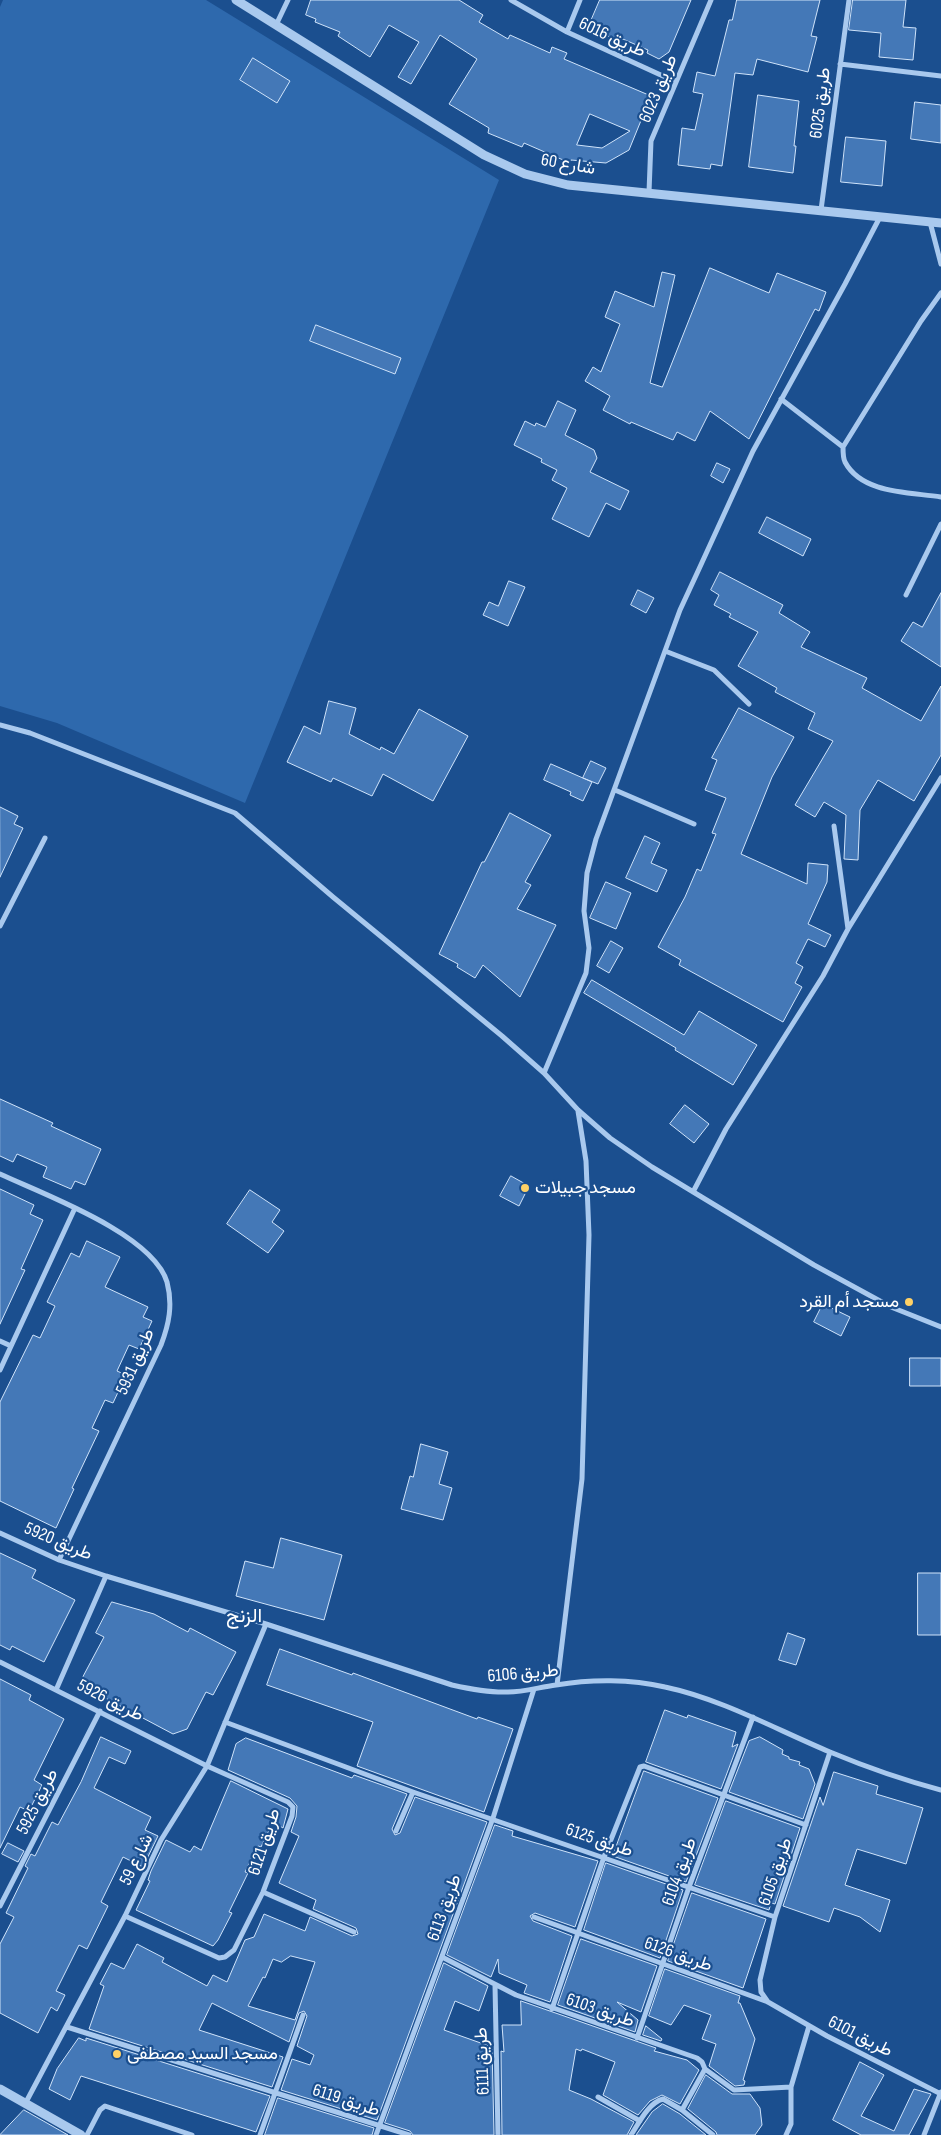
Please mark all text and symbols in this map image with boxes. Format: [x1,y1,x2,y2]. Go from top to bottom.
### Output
street label: طريق 6016 [575,13,649,63]
street label: طريق 6023 [635,52,683,126]
street label: طريق 6025 [806,66,836,140]
street label: شارع 60 [539,150,597,180]
place label: مسجد جبيلات [535,1177,636,1199]
marker: مسجد جبيلات [519,1182,531,1194]
place label: مسجد أم القرد [799,1291,899,1313]
marker: مسجد أم القرد [903,1296,915,1308]
street label: طريق 5931 [112,1326,160,1398]
street label: طريق 5920 [21,1518,95,1566]
district label: الزنج [226,1605,262,1629]
street label: طريق 6106 [487,1660,559,1688]
street label: طريق 5926 [73,1675,147,1727]
street label: طريق 5925 [12,1766,64,1838]
street label: طريق 6121 [244,1806,286,1878]
street label: طريق 6125 [562,1819,636,1863]
street label: شارع 59 [115,1831,159,1889]
street label: طريق 6104 [658,1835,702,1909]
street label: طريق 6105 [754,1835,798,1909]
street label: طريق 6113 [423,1872,467,1944]
street label: طريق 6126 [641,1933,715,1977]
street label: طريق 6103 [563,1989,637,2033]
street label: طريق 6101 [824,2012,896,2062]
street label: طريق 6111 [471,2027,495,2095]
place label: مسجد السيد مصطفى [127,2043,278,2065]
marker: مسجد السيد مصطفى [111,2048,123,2060]
street label: طريق 6119 [310,2080,382,2122]

